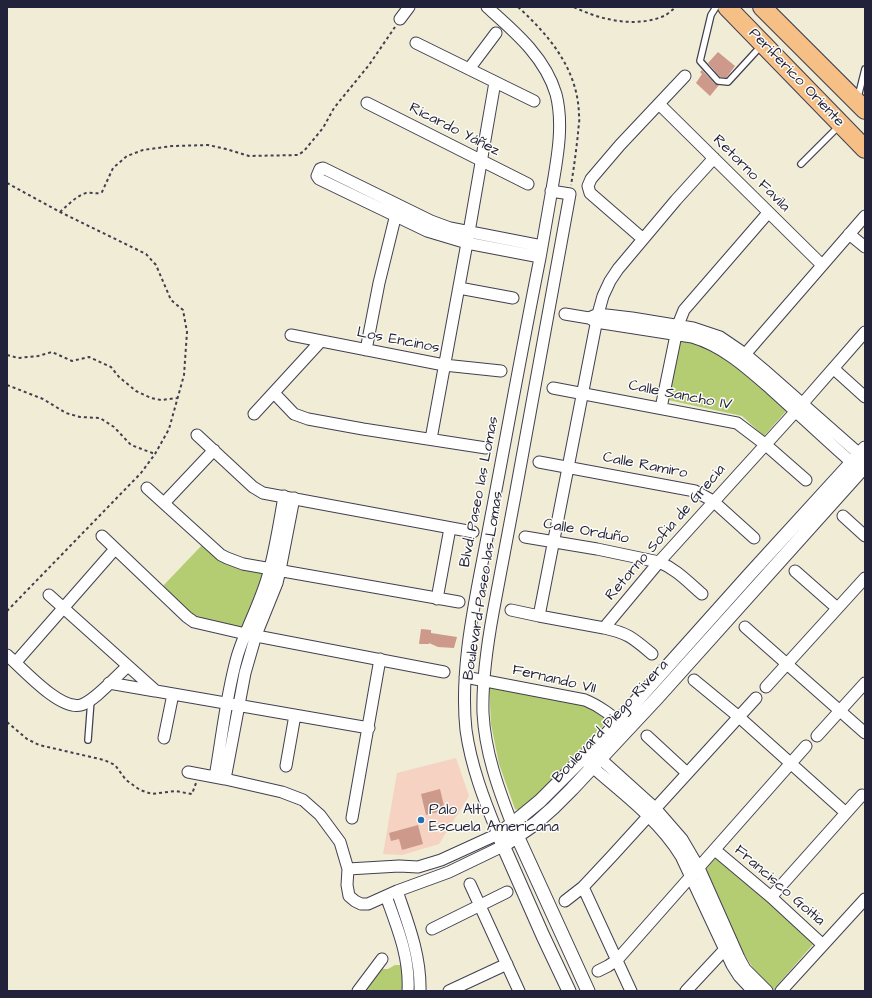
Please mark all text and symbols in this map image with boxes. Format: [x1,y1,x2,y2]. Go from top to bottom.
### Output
street label: Periferico Oriente [744,25,848,131]
street label: Ricardo Yáñez [406,99,502,161]
street label: Retorno Favila [709,132,793,216]
street label: Los Encinos [355,324,441,358]
street label: Calle Sancho IV [627,377,733,415]
street label: Blvd. Paseo las Lomas [457,415,503,569]
street label: Calle Ramiro [601,449,689,483]
street label: Retorno Sofia de Grecia [602,461,730,605]
street label: Boulevard Paseo las Lomas [460,490,508,682]
street label: Calle Orduño [542,516,630,548]
street label: Boulevard Diego Rivera [549,657,673,787]
street label: Fernando VII [510,662,598,698]
place label: Palo Alto Escuela Americana [429,802,559,837]
marker: Palo Alto Escuela Americana [416,815,426,825]
street label: Francisco Goitia [730,842,828,930]

